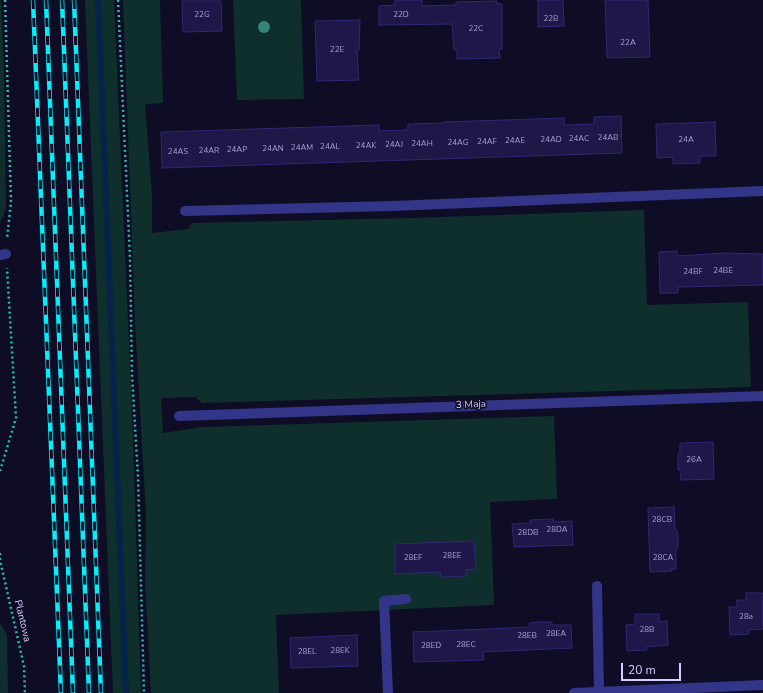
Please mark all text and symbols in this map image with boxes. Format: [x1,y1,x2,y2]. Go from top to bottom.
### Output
house number: 22G [194,10,210,20]
house number: 22D [393,10,409,20]
house number: 22B [543,14,559,24]
house number: 22C [469,24,483,34]
house number: 22A [620,38,636,48]
house number: 22E [330,45,344,55]
house number: 24AB [598,133,618,143]
house number: 24AC [569,134,589,144]
house number: 24AD [540,135,562,145]
house number: 24A [678,135,694,145]
house number: 24AE [505,136,525,146]
house number: 24AF [477,137,497,147]
house number: 24AG [447,138,469,148]
house number: 24AH [411,139,433,149]
house number: 24AJ [385,140,403,150]
house number: 24AK [356,141,376,151]
house number: 24AL [320,142,340,152]
house number: 24AM [291,143,313,153]
house number: 24AN [262,144,284,154]
house number: 24AP [227,145,247,155]
house number: 24AR [199,146,219,156]
house number: 24AS [168,147,188,157]
house number: 24BE [713,266,733,276]
house number: 24BF [683,267,703,277]
street label: 3 Maja [456,398,486,412]
house number: 26A [686,455,702,465]
house number: 28CB [652,515,672,525]
house number: 28DA [546,525,568,535]
house number: 28DB [518,528,538,538]
house number: 28EE [443,551,461,561]
house number: 28EF [404,553,422,563]
house number: 28CA [653,553,673,563]
street label: Plantowa [11,599,33,643]
house number: 28a [739,612,753,622]
house number: 28B [639,625,655,635]
house number: 28EA [546,629,566,639]
house number: 28EB [517,631,537,641]
house number: 28EC [456,640,476,650]
house number: 28ED [421,641,441,651]
house number: 28EK [330,646,350,656]
house number: 28EL [298,647,316,657]
scale bar [623,655,683,681]
text: 20 m [628,662,656,678]

